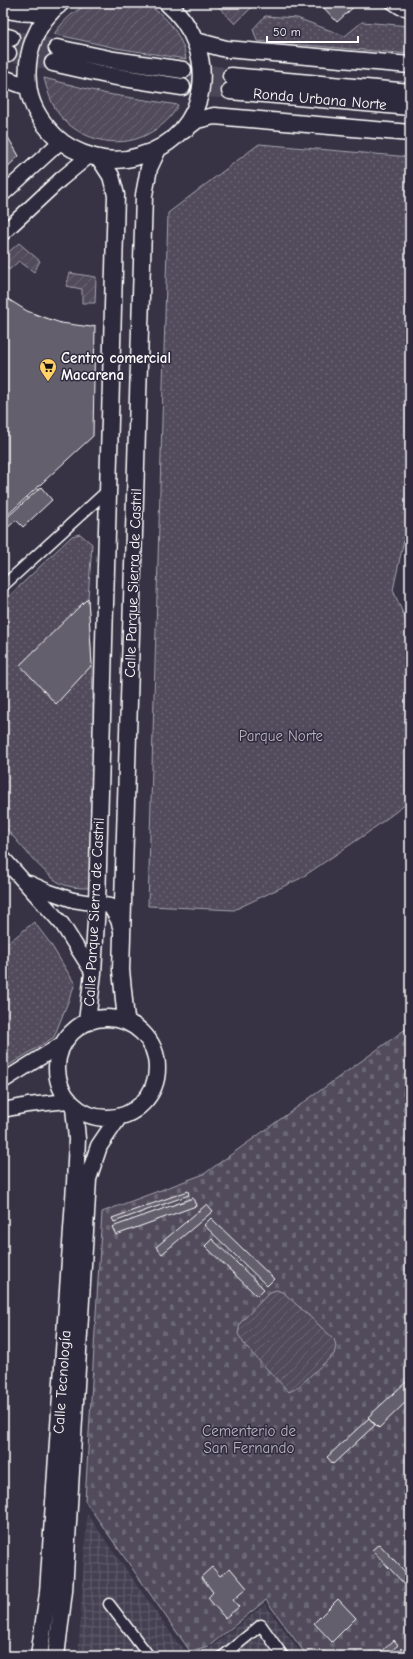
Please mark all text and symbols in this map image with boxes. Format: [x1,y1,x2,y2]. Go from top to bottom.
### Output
scale bar [267,18,358,44]
text: 50 m [273,25,301,39]
street label: Ronda Urbana Norte [252,84,388,114]
place label: Centro comercial Macarena [61,349,171,384]
supermarket icon: Centro comercial Macarena [38,357,58,382]
street label: Calle Parque Sierra de Castril [121,488,145,678]
park label: Parque Norte [239,727,324,745]
street label: Calle Parque Sierra de Castril [80,817,108,1007]
street label: Calle Tecnología [49,1330,75,1434]
park label: Cementerio de San Fernando [202,1422,297,1457]

